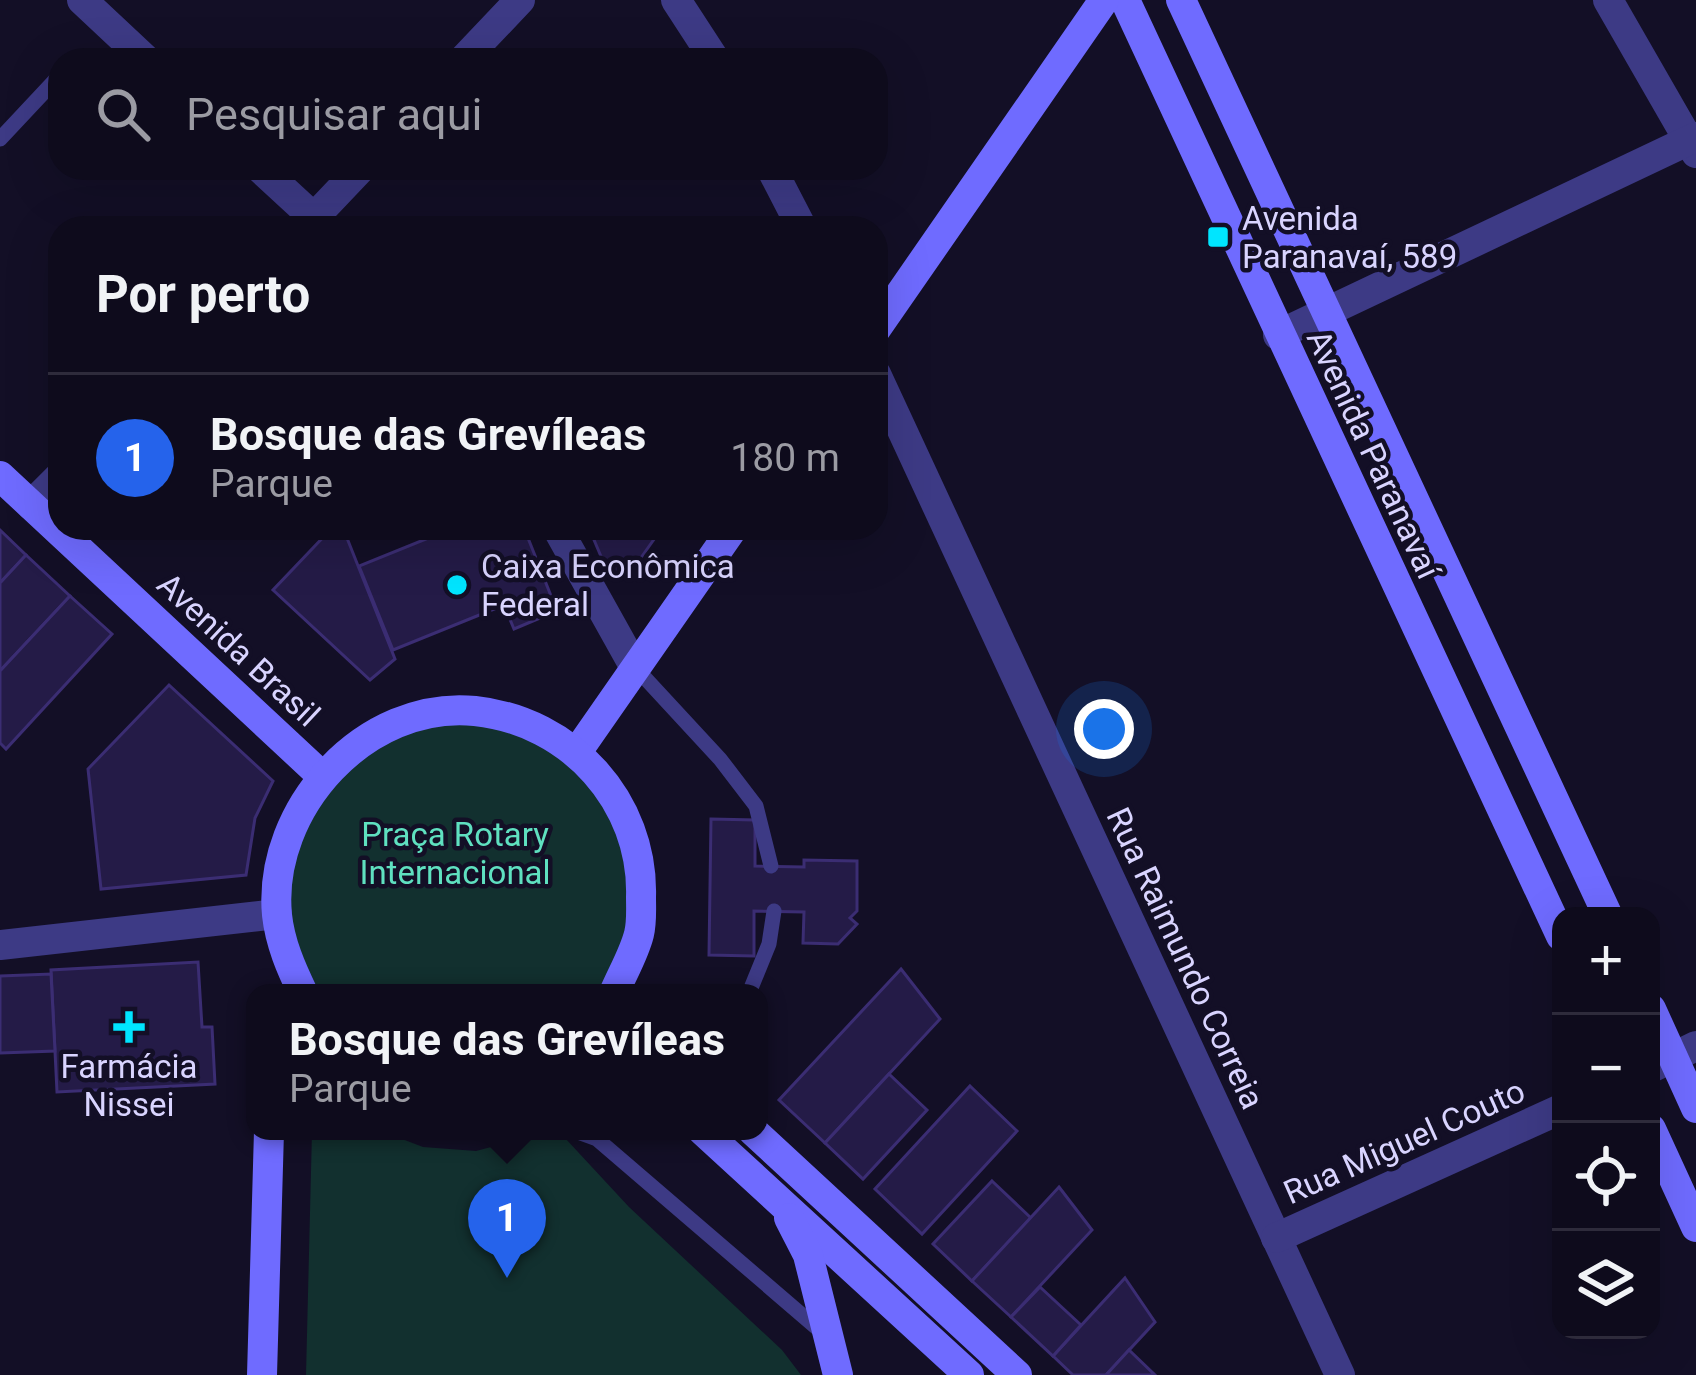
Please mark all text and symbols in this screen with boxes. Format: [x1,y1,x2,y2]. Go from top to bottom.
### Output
search box [48,48,888,180]
icon: search [90,81,156,147]
text: Pesquisar aqui [186,88,482,141]
place label: Avenida Paranavaí, 589 [1242,199,1457,276]
marker: Avenida Paranavaí, 589 [1205,224,1231,250]
text: Por perto [96,265,310,324]
street label: Avenida Paranavaí [1299,324,1449,586]
text: Bosque das Grevíleas [210,408,646,461]
text: 1 [124,435,146,481]
text: 180 m [730,435,840,481]
text: Parque [210,461,333,507]
place label: Caixa Econômica Federal [481,547,735,624]
street label: Avenida Brasil [150,564,328,734]
marker: Caixa Econômica Federal [444,572,470,598]
your location [1074,699,1134,759]
street label: Rua Raimundo Correia [1099,801,1272,1115]
park label: Praça Rotary Internacional [359,815,551,892]
map controls [1552,907,1660,1339]
button: + [1552,907,1660,1015]
popup [246,984,768,1140]
text: Bosque das Grevíleas [289,1013,725,1066]
marker: Farmácia Nissei [116,1014,142,1040]
button: − [1552,1015,1660,1123]
place label: Farmácia Nissei [61,1047,197,1124]
text: Parque [289,1066,412,1112]
street label: Rua Miguel Couto [1278,1071,1531,1212]
button: locate [1552,1123,1660,1231]
pin: 1 [468,1179,546,1278]
button: layers [1552,1231,1660,1339]

